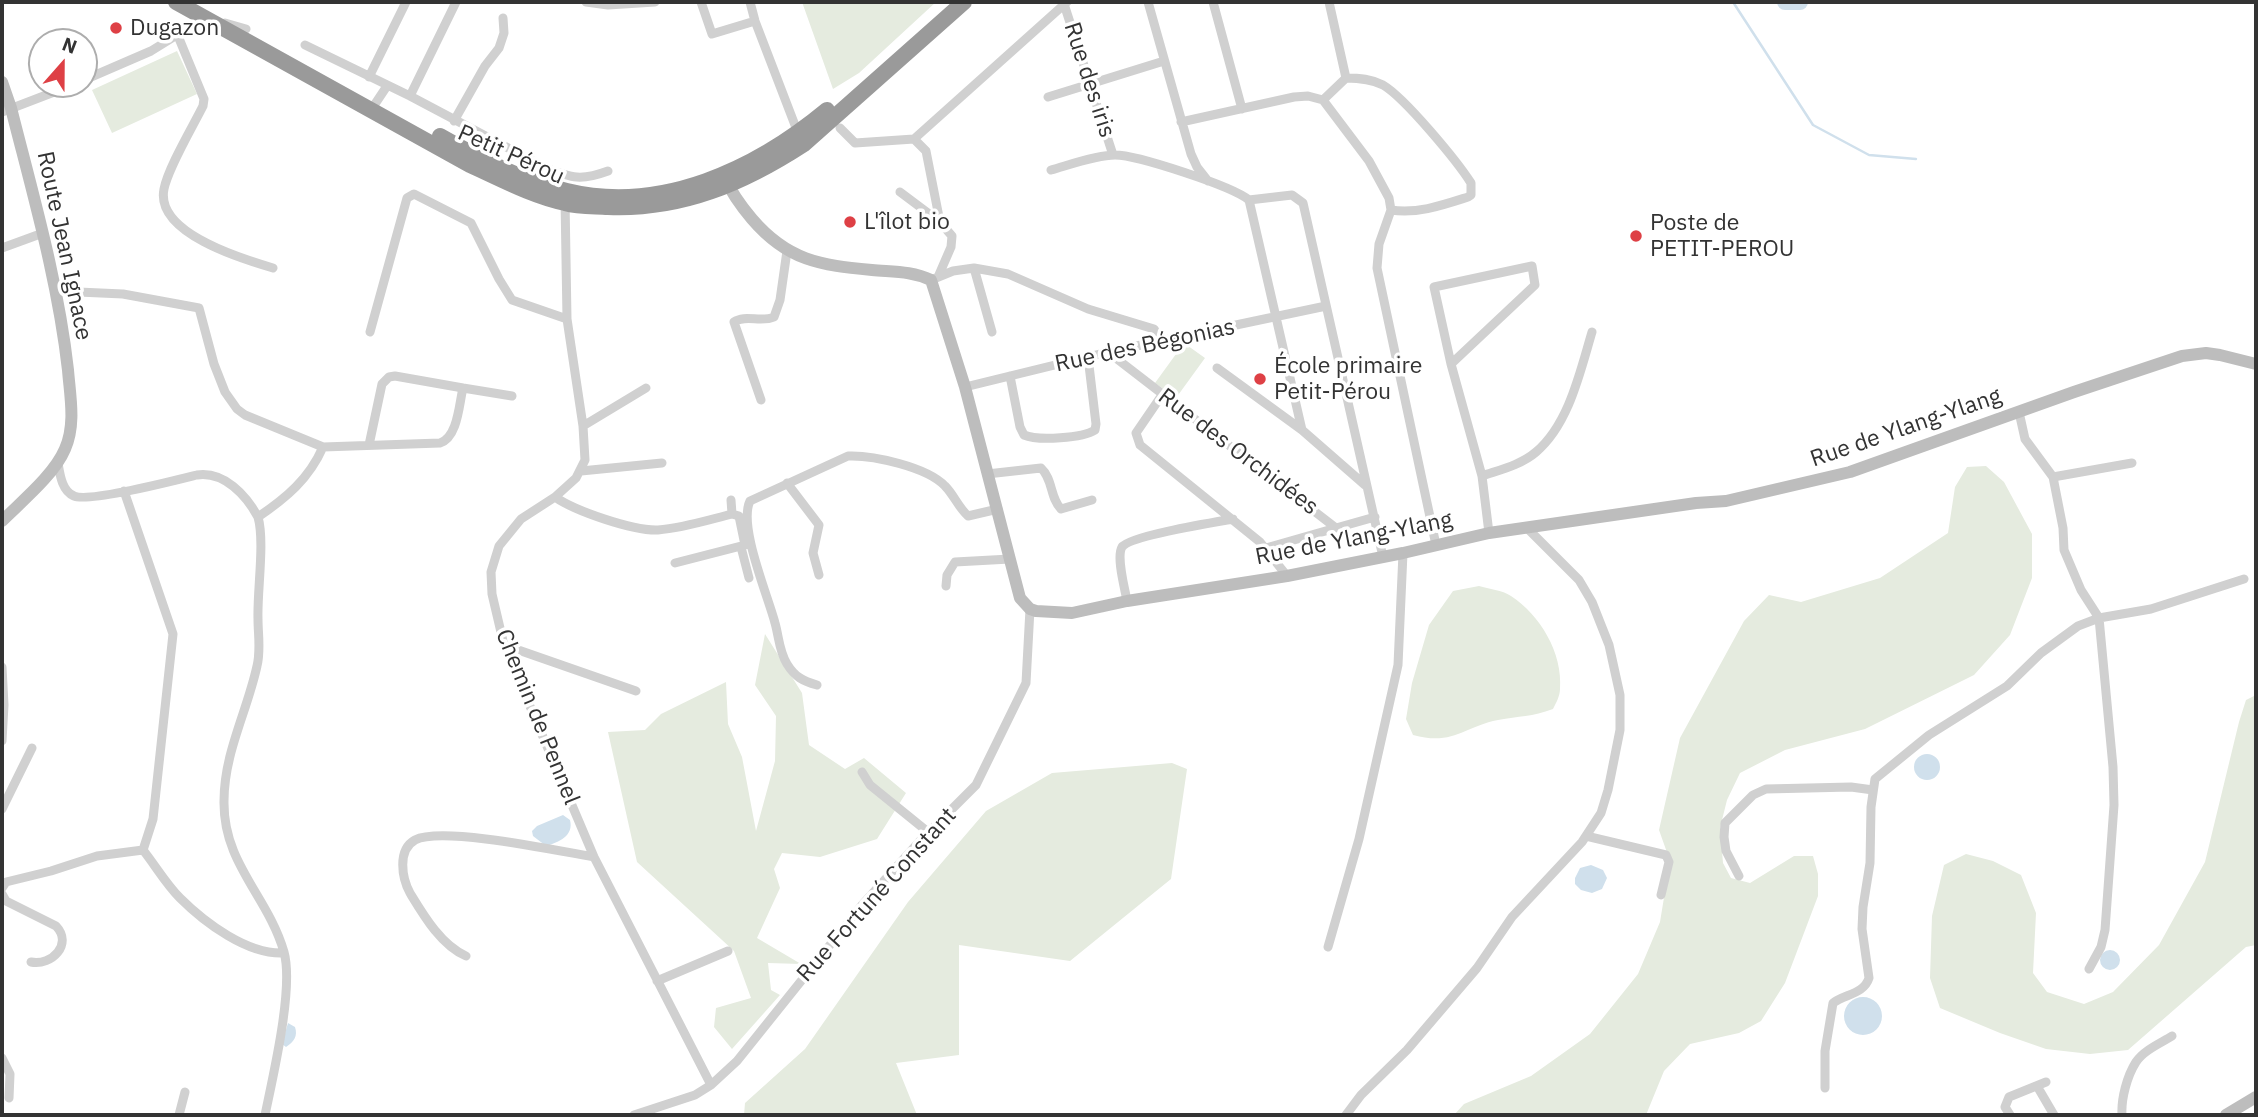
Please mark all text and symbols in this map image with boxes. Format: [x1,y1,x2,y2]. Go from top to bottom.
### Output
place label: Dugazon [130,14,219,42]
street label: Rue des iris [1057,19,1121,141]
marker: Dugazon [108,20,124,36]
north arrow [28,28,98,98]
text: N [59,32,81,59]
street label: Petit Pérou [453,119,569,191]
street label: Route Jean Ignace [31,149,97,343]
place label: L'îlot bio [864,208,950,236]
place label: Poste de PETIT-PEROU [1650,209,1794,263]
marker: L'îlot bio [842,214,858,230]
marker: Poste de PETIT-PEROU [1628,228,1644,244]
street label: Rue des Bégonias [1053,313,1237,379]
place label: École primaire Petit-Pérou [1274,352,1422,406]
marker: École primaire Petit-Pérou [1252,371,1268,387]
street label: Rue de Ylang-Ylang [1807,382,2005,474]
street label: Rue des Orchidées [1153,383,1323,521]
street label: Rue de Ylang-Ylang [1253,506,1455,572]
street label: Chemin de Pennel [489,625,585,809]
street label: Rue Fortuné Constant [792,802,962,988]

